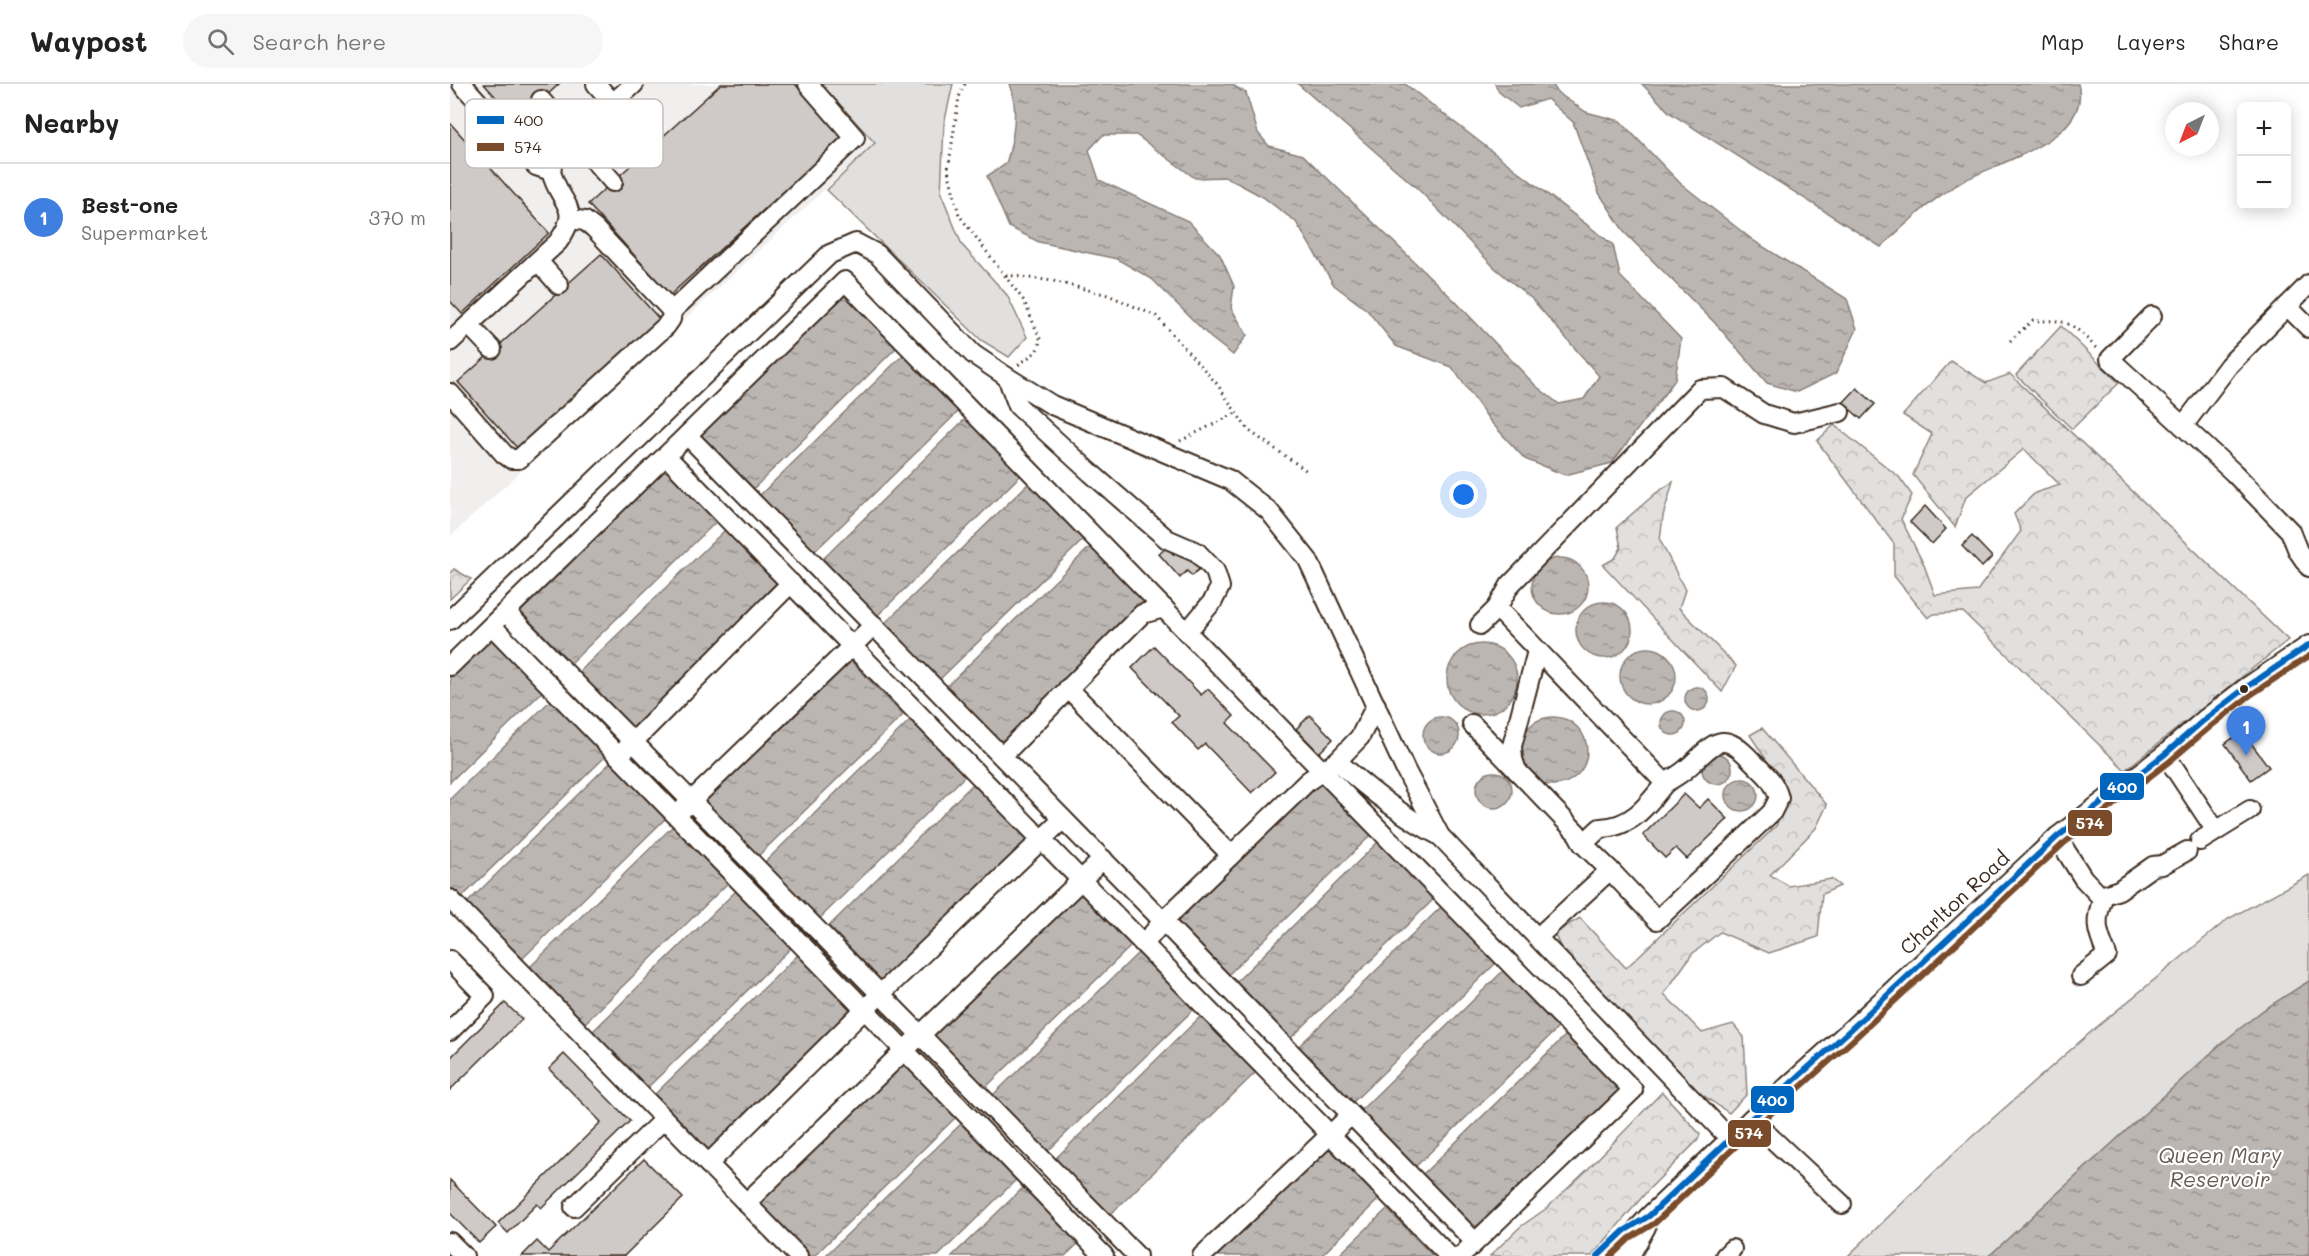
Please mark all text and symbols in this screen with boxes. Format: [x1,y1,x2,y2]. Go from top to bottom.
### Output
search box [183,14,603,68]
text: Waypost [30,23,147,59]
icon: search [204,25,237,58]
text: Search here [252,27,386,56]
text: Map [2041,28,2084,55]
text: Layers [2117,28,2186,55]
text: Share [2219,28,2279,55]
legend [465,99,663,168]
north arrow [2165,102,2219,156]
map controls [2237,102,2291,210]
button: + [2237,102,2291,156]
text: Nearby [24,106,119,140]
text: 400 [514,109,543,130]
text: 574 [514,136,542,157]
button: − [2237,156,2291,210]
text: Best-one [81,190,178,219]
text: 1 [39,204,48,230]
text: 370 m [368,204,426,230]
text: Supermarket [81,219,208,245]
your location [1449,480,1478,509]
unlabelled marker [2238,683,2250,695]
pin: 1 [2226,706,2266,756]
line badge: 400 [2099,772,2145,801]
text: 400 [2107,776,2137,797]
line badge: 574 [2067,809,2113,837]
text: 574 [2076,812,2104,833]
street label: Charlton Road [1894,844,2014,960]
line badge: 400 [1750,1085,1795,1114]
text: 400 [1757,1089,1787,1110]
line badge: 574 [1727,1119,1772,1148]
text: 574 [1735,1122,1763,1143]
water label: Queen Mary Reservoir [2158,1141,2282,1192]

